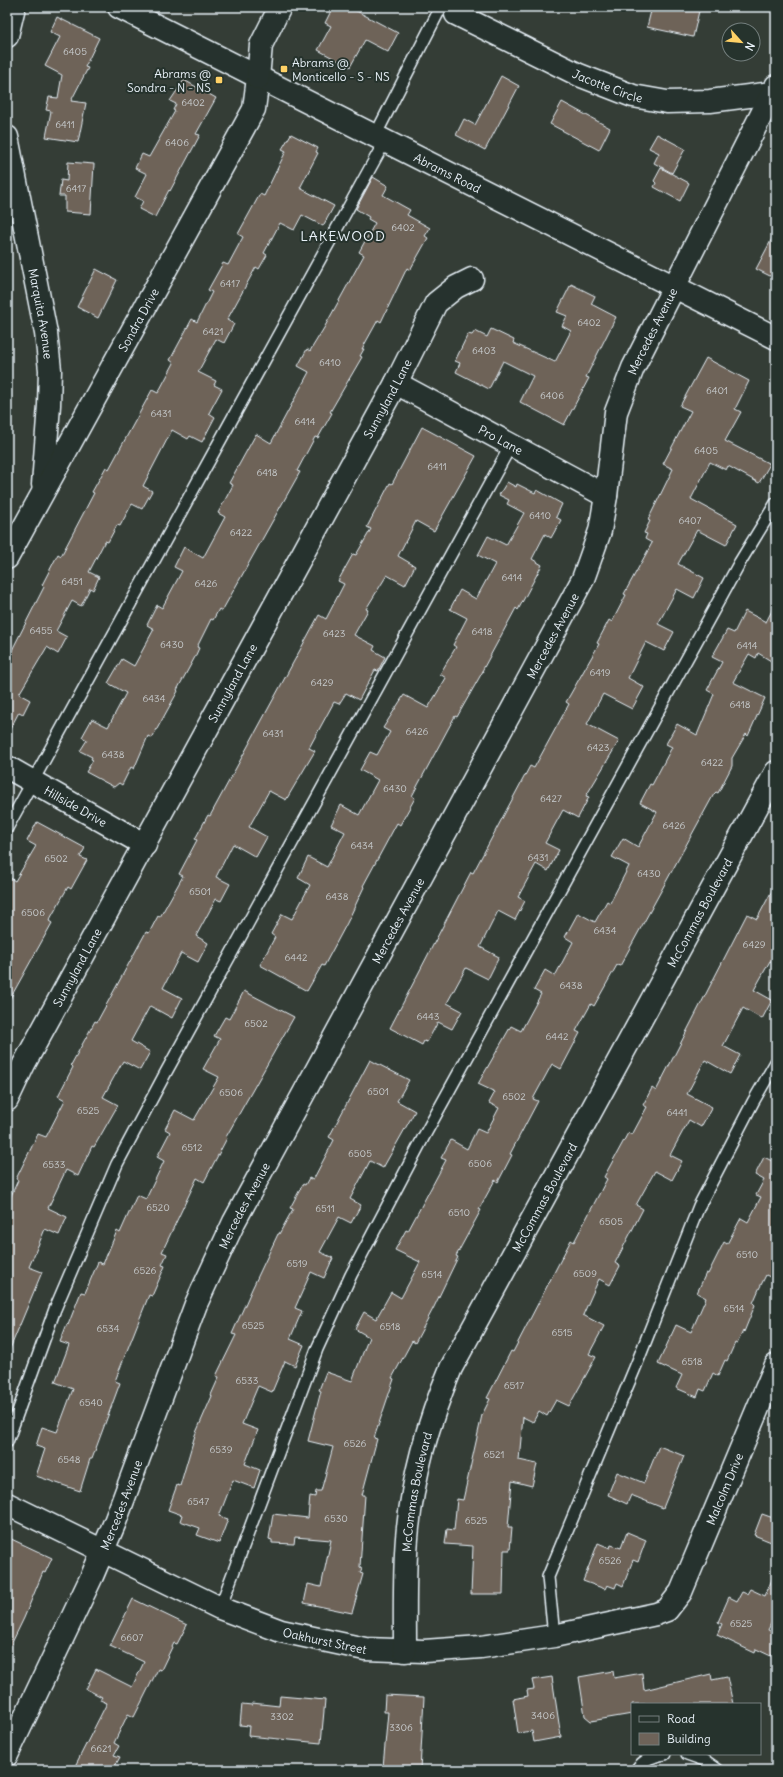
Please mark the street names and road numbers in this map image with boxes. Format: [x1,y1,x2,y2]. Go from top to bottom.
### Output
street label: Jacotte Circle [570,66,644,105]
street label: Abrams Road [412,149,484,196]
street label: Marquita Avenue [26,267,56,360]
street label: Sondra Drive [115,285,162,354]
street label: Mercedes Avenue [624,285,680,377]
street label: Sunnyland Lane [360,356,414,441]
street label: Pro Lane [476,421,526,457]
street label: Mercedes Avenue [523,590,582,681]
street label: Sunnyland Lane [205,641,260,725]
street label: Hillside Drive [42,782,110,830]
street label: McCommas Boulevard [664,856,735,970]
street label: Mercedes Avenue [368,875,427,966]
street label: Sunnyland Lane [49,925,104,1009]
street label: McCommas Boulevard [508,1140,580,1254]
street label: Mercedes Avenue [215,1160,272,1251]
street label: McCommas Boulevard [399,1430,435,1552]
street label: Malcolm Drive [703,1450,746,1527]
street label: Mercedes Avenue [97,1458,145,1552]
street label: Oakhurst Street [281,1624,368,1657]

